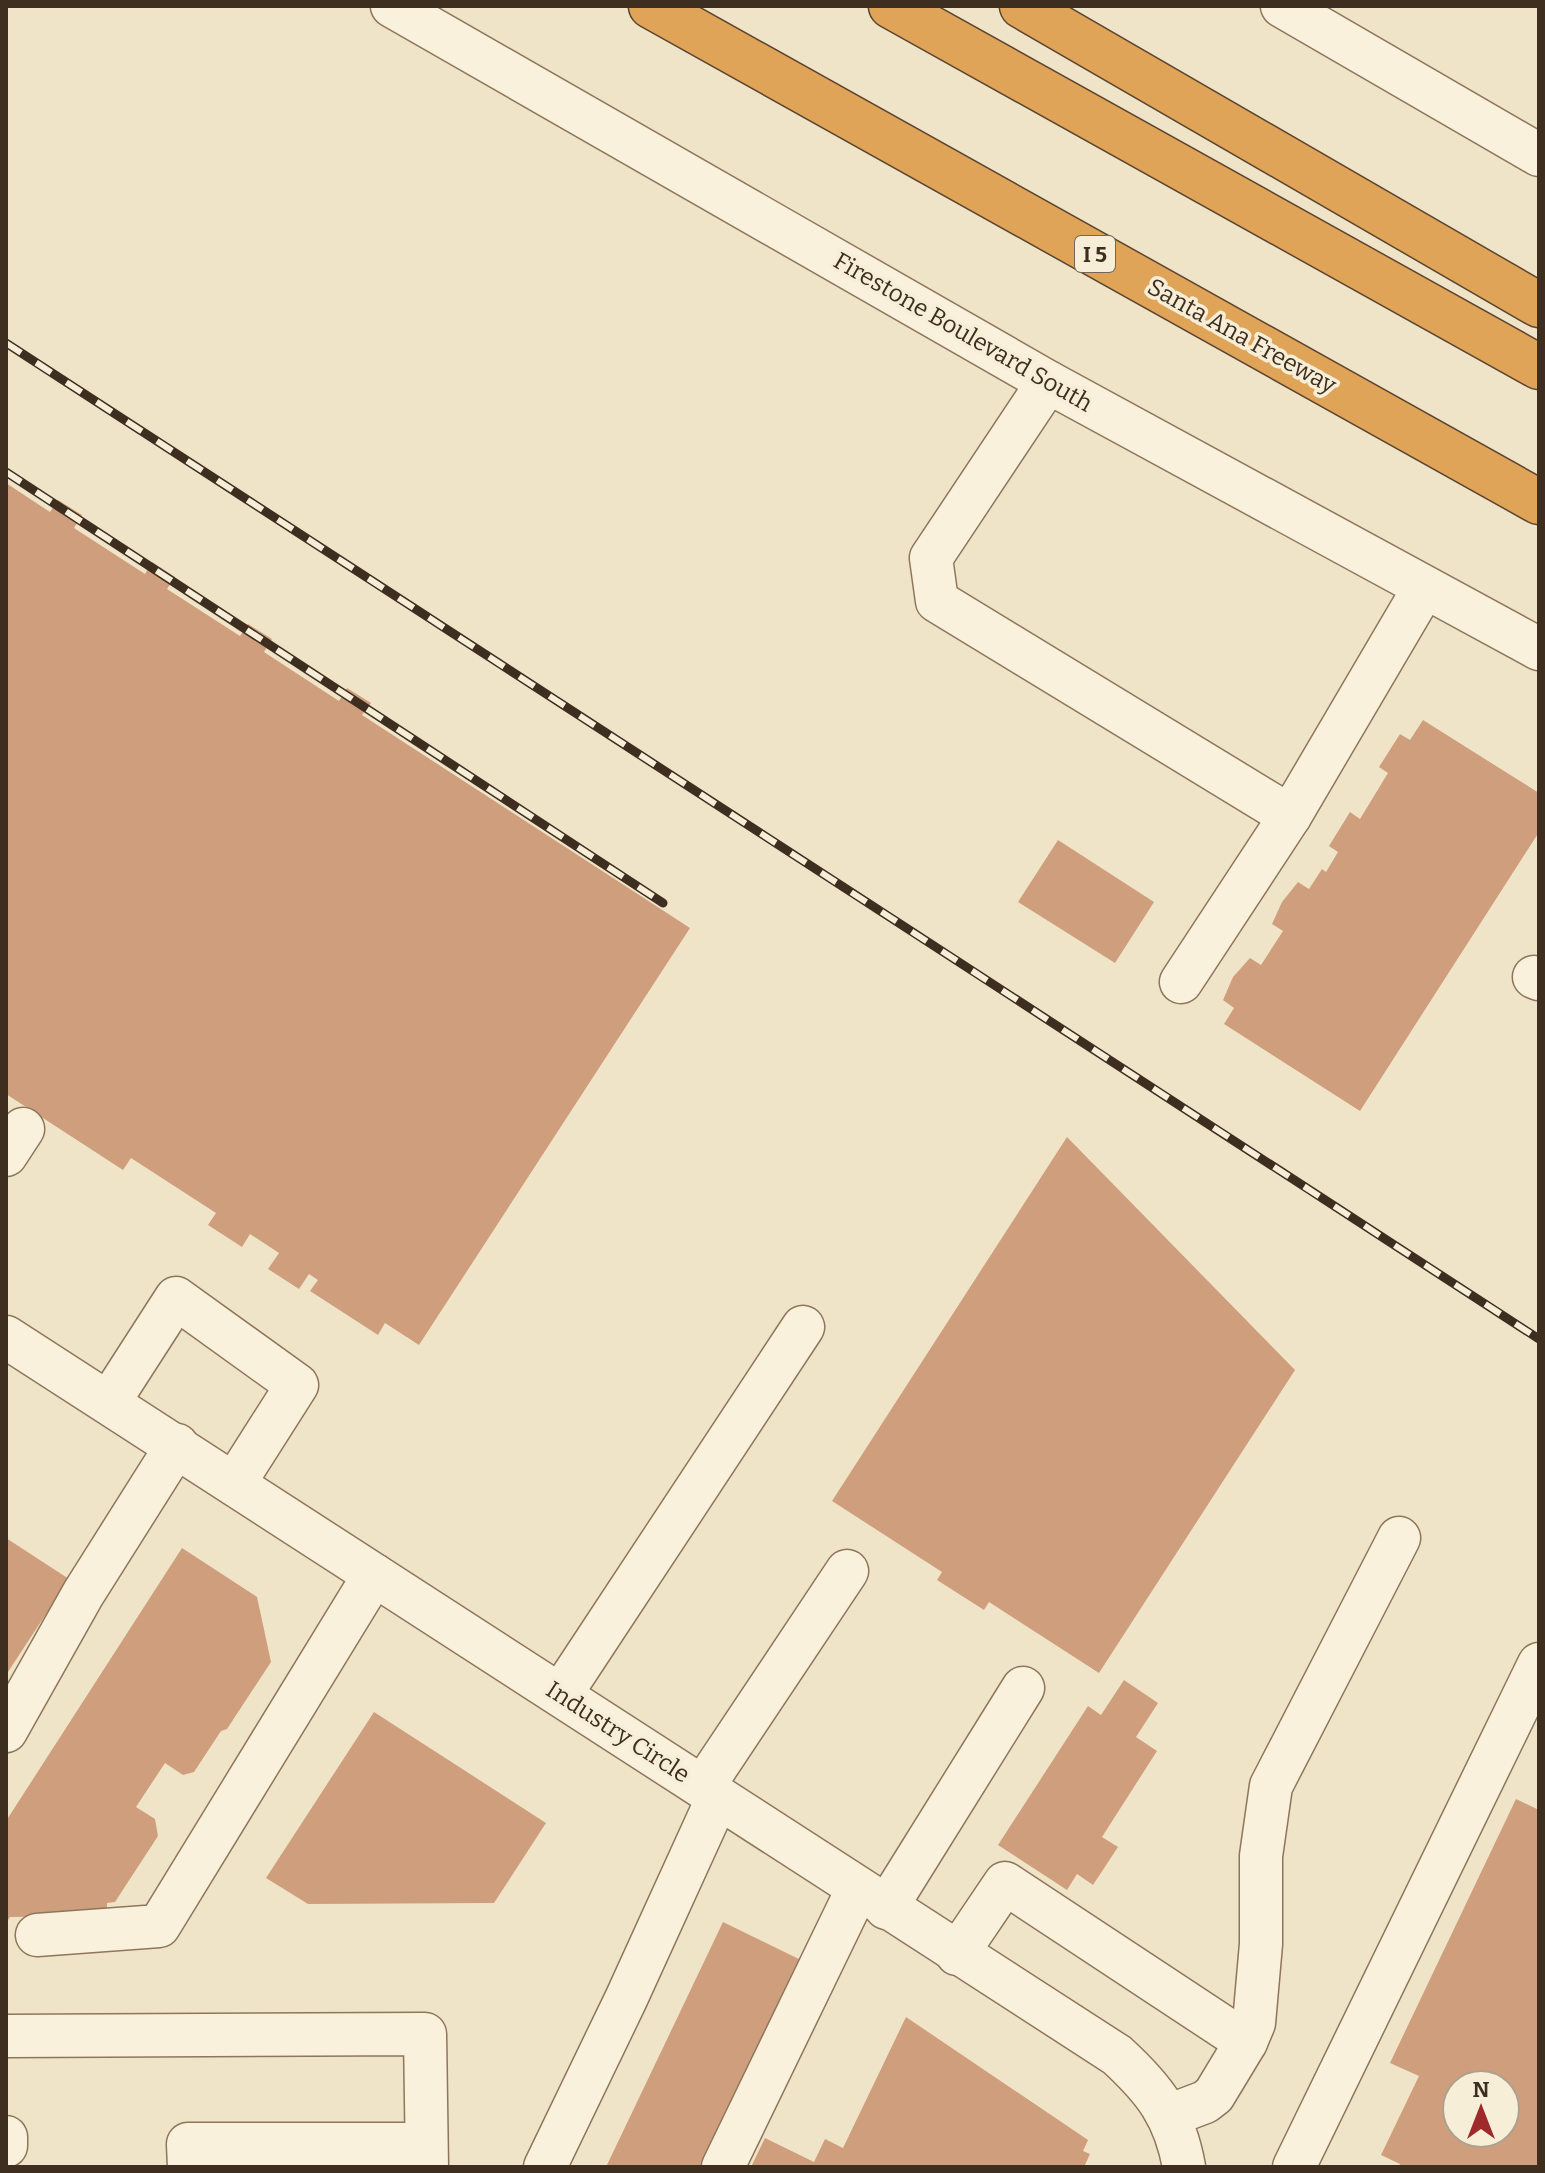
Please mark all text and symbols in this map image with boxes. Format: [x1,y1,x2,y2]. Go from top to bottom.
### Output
road number: I 5 [1075,236,1115,272]
street label: Firestone Boulevard South [829,246,1097,418]
street label: Santa Ana Freeway [1143,273,1341,400]
street label: Industry Circle [541,1675,695,1789]
north arrow [1441,2069,1521,2149]
text: N [1473,2076,1490,2103]

